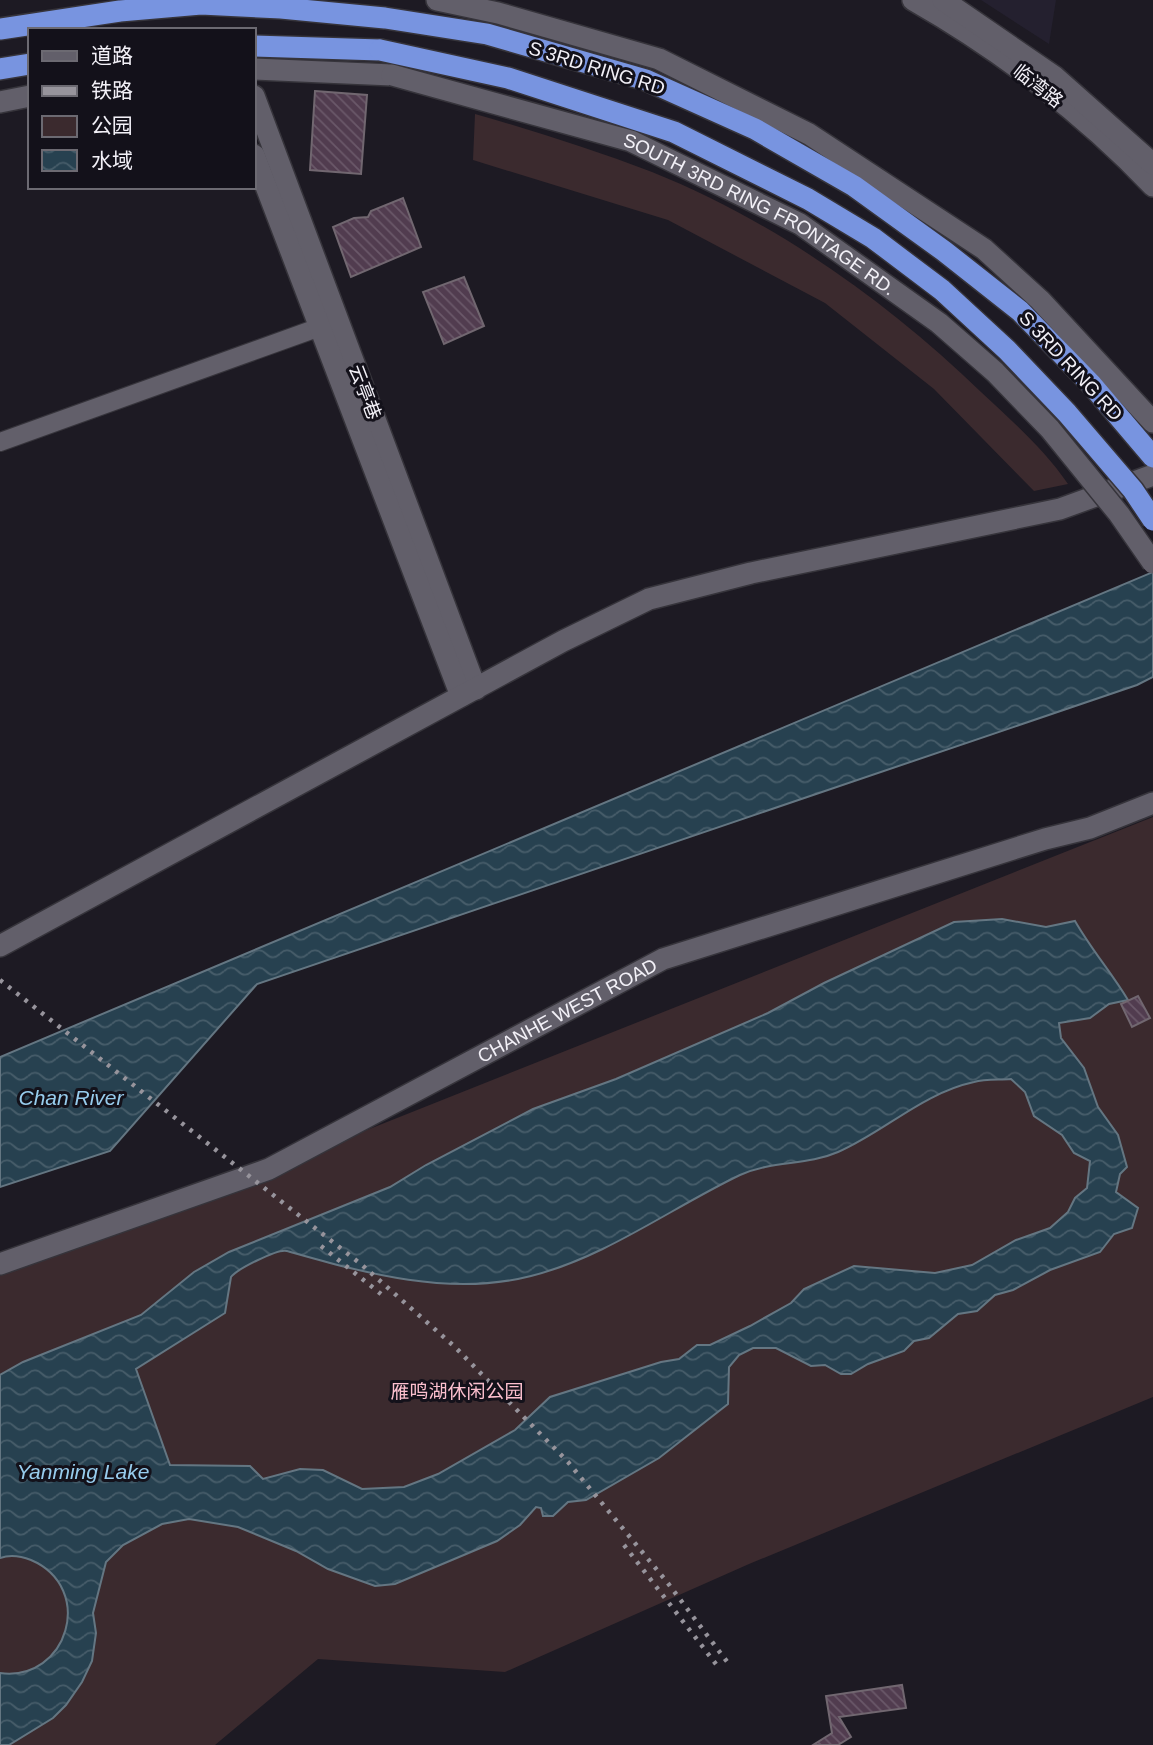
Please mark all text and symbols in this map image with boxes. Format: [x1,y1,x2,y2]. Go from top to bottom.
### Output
legend [28,28,256,189]
street label: S 3RD RING RD [526,37,668,99]
text: 道路 [91,44,133,67]
street label: 临湾路 [1009,60,1067,112]
text: 铁路 [91,79,133,102]
text: 公园 [91,114,133,137]
street label: SOUTH 3RD RING FRONTAGE RD. [621,129,900,299]
text: 水域 [91,149,133,172]
street label: S 3RD RING RD [1015,307,1127,425]
street label: 云亭巷 [345,362,385,422]
street label: CHANHE WEST ROAD [474,954,660,1067]
water label: Chan River [18,1086,125,1109]
park label: 雁鸣湖休闲公园 [390,1381,524,1402]
water label: Yanming Lake [17,1460,149,1483]

